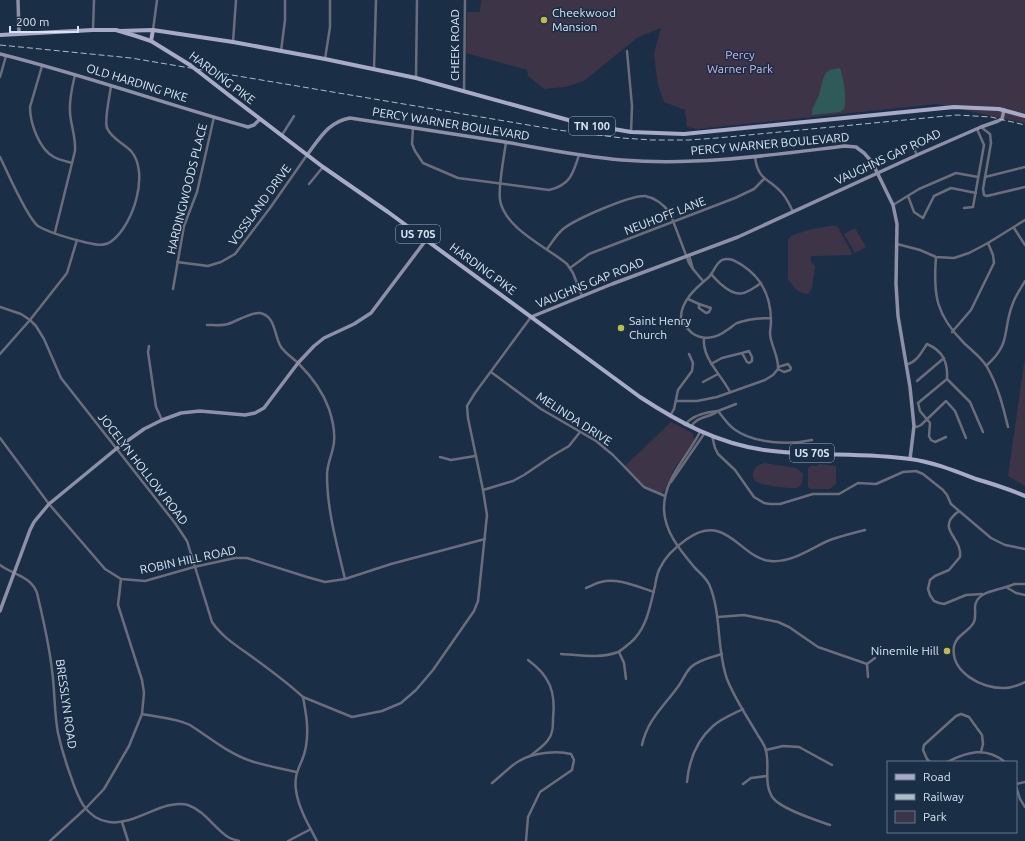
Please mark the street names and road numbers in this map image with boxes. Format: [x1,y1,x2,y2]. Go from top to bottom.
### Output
street label: CHEEK ROAD [448,9,461,81]
street label: HARDING PIKE [187,49,258,107]
street label: OLD HARDING PIKE [85,61,190,104]
street label: PERCY WARNER BOULEVARD [371,105,531,142]
road number: TN 100 [569,117,615,135]
street label: HARDINGWOODS PLACE [164,122,209,256]
street label: VAUGHNS GAP ROAD [833,126,943,187]
street label: PERCY WARNER BOULEVARD [690,130,850,157]
street label: VOSSLAND DRIVE [226,162,293,248]
street label: NEUHOFF LANE [622,194,708,237]
road number: US 70S [396,225,440,243]
street label: HARDING PIKE [448,240,519,297]
street label: VAUGHNS GAP ROAD [534,255,646,310]
street label: MELINDA DRIVE [534,389,615,448]
street label: JOCELYN HOLLOW ROAD [96,410,191,527]
road number: US 70S [790,444,834,462]
street label: ROBIN HILL ROAD [139,543,237,576]
street label: BRESSLYN ROAD [54,658,79,750]

